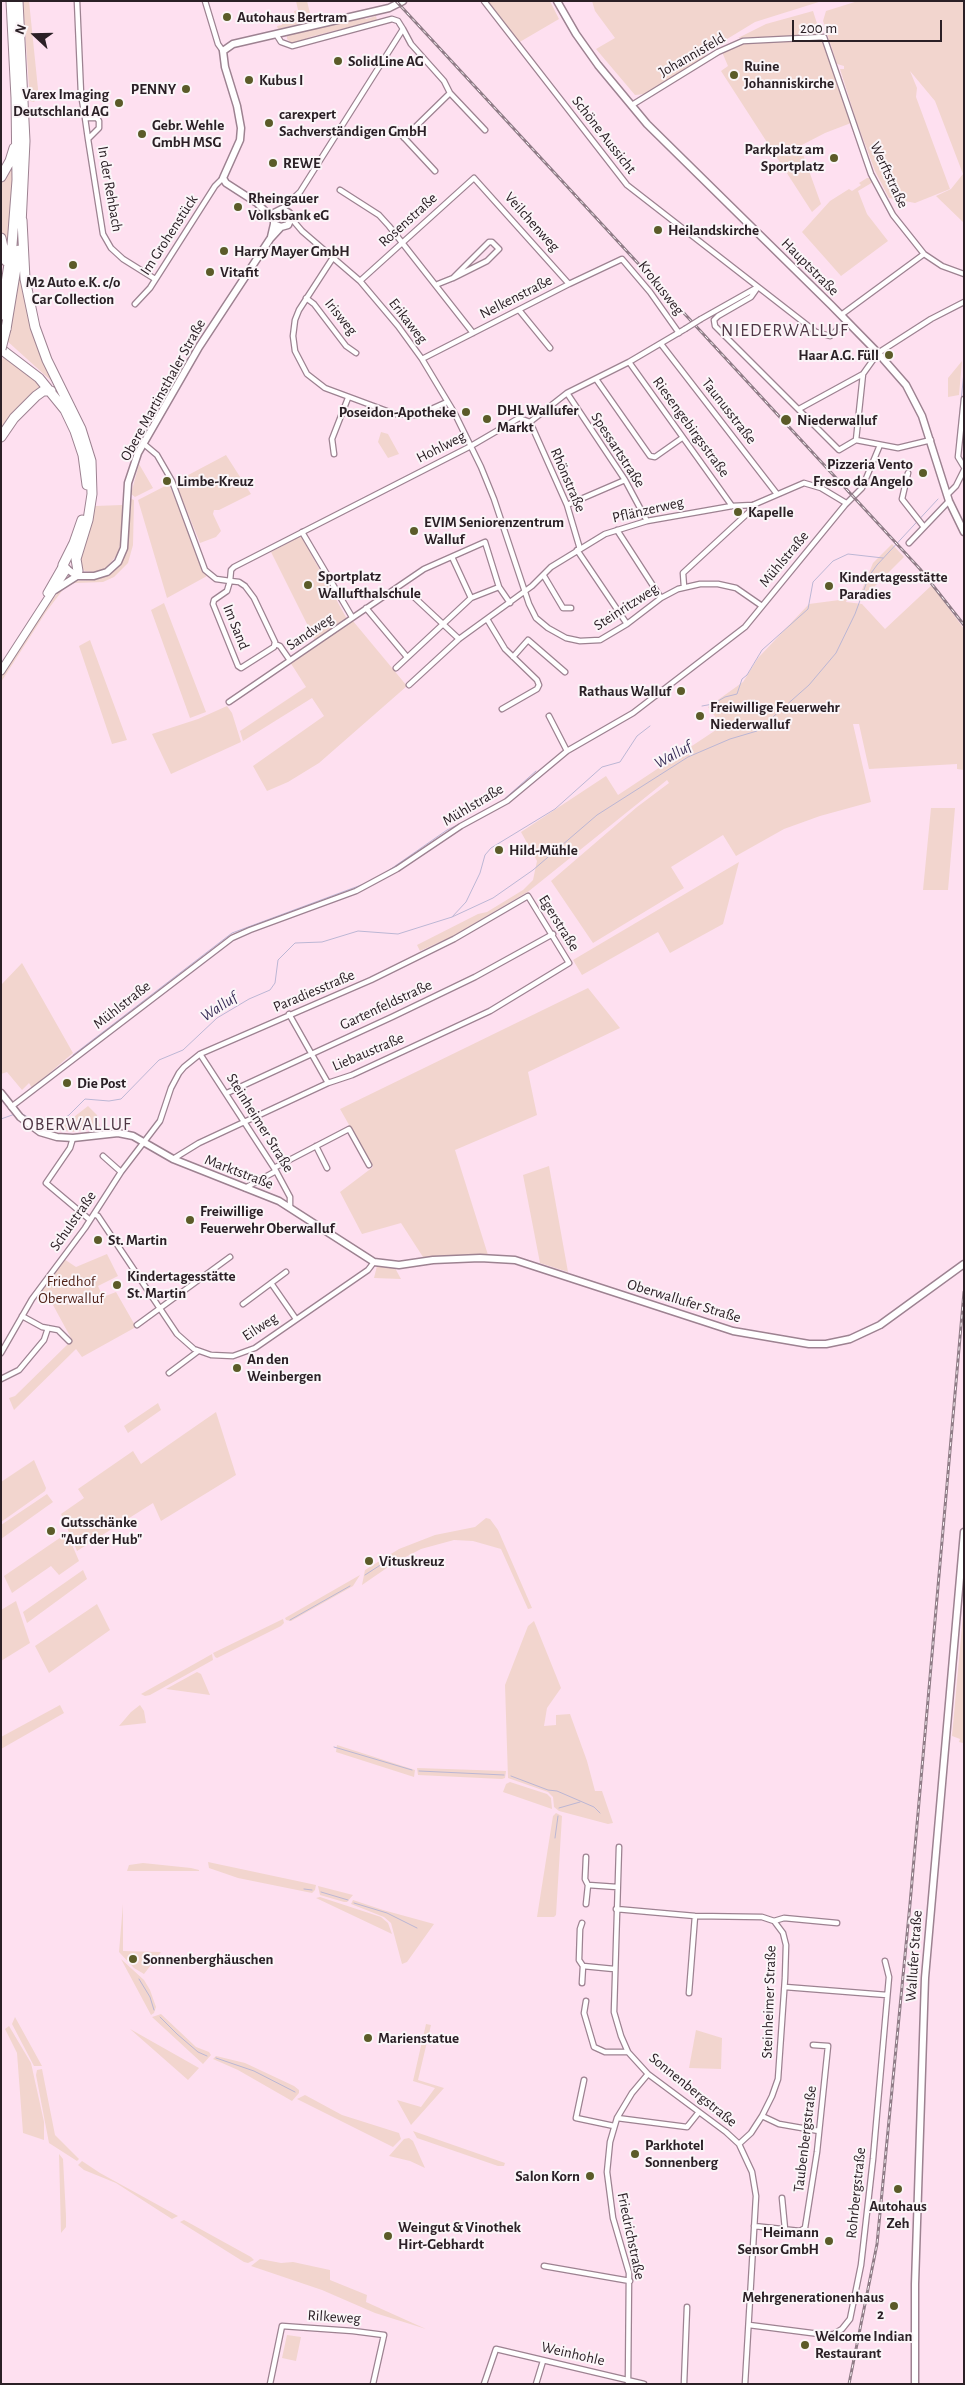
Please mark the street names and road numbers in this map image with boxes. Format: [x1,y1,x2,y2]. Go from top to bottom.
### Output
street label: Johannisfeld [656,29,728,81]
street label: Schöne Aussicht [568,92,640,178]
street label: Werftstraße [866,139,912,211]
street label: In der Rehbach [94,145,126,233]
street label: Veilchenweg [501,188,563,256]
street label: Rosenstraße [375,189,441,251]
street label: Im Grohenstück [136,191,202,279]
street label: Hauptstraße [777,234,843,300]
street label: Krokusweg [634,257,688,319]
street label: Nelkenstraße [477,271,555,323]
street label: Irisweg [321,295,361,339]
street label: Erikaweg [385,295,431,347]
street label: Obere Martinsthaler Straße [116,316,210,464]
street label: Riesengebirgsstraße [649,373,733,481]
street label: Taunusstraße [698,374,760,448]
street label: Spessartstraße [587,409,649,491]
street label: Hohlweg [413,427,469,467]
street label: Rhönstraße [546,445,590,515]
street label: Pflänzerweg [611,493,685,527]
street label: Mühlstraße [755,527,813,591]
street label: Steinritzweg [590,580,662,634]
street label: Im Sand [219,602,253,652]
street label: Sandweg [283,610,337,654]
street label: Mühlstraße [439,780,507,830]
street label: Egerstraße [535,892,583,954]
street label: Paradiesstraße [271,966,357,1016]
street label: Gartenfeldstraße [337,976,435,1034]
street label: Mühlstraße [90,977,154,1033]
street label: Liebaustraße [329,1029,407,1075]
street label: Steinheimer Straße [222,1070,298,1176]
street label: Marktstraße [202,1151,276,1193]
street label: Schulstraße [46,1188,100,1254]
street label: Oberwallufer Straße [625,1275,743,1327]
street label: Eilweg [239,1309,281,1345]
street label: Wallufer Straße [902,1910,926,2002]
street label: Steinheimer Straße [758,1945,780,2059]
street label: Sonnenbergstraße [645,2049,741,2131]
street label: Taubenbergstraße [790,2085,820,2193]
street label: Rohrbergstraße [842,2147,870,2239]
street label: Friedrichstraße [613,2191,649,2281]
street label: Rilkeweg [307,2306,361,2328]
street label: Weinhohle [540,2338,606,2370]

